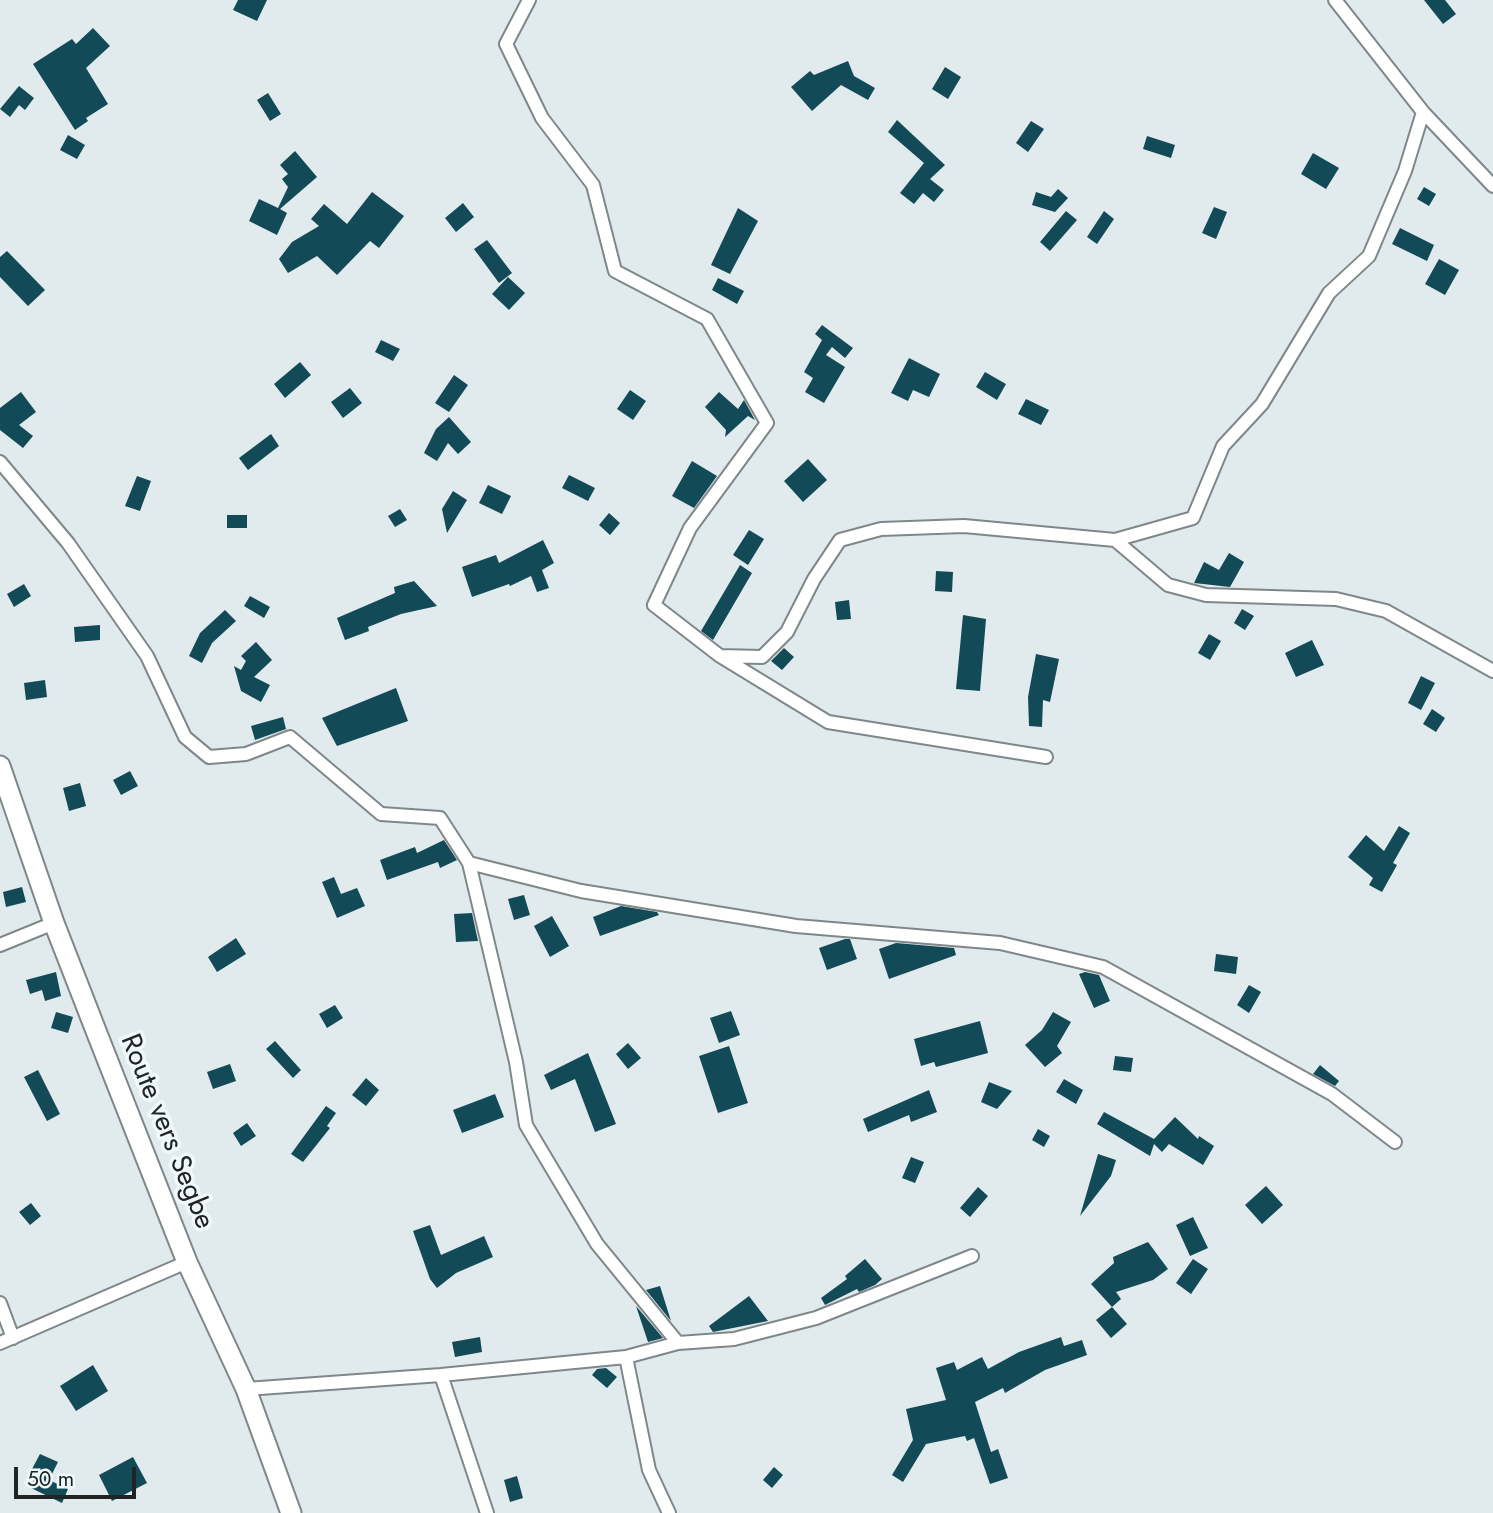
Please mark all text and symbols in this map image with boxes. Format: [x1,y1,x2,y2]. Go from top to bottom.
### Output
street label: Route vers Segbe [112,1030,220,1234]
scale bar [18,1454,140,1498]
text: 50 m [27,1464,74,1494]

